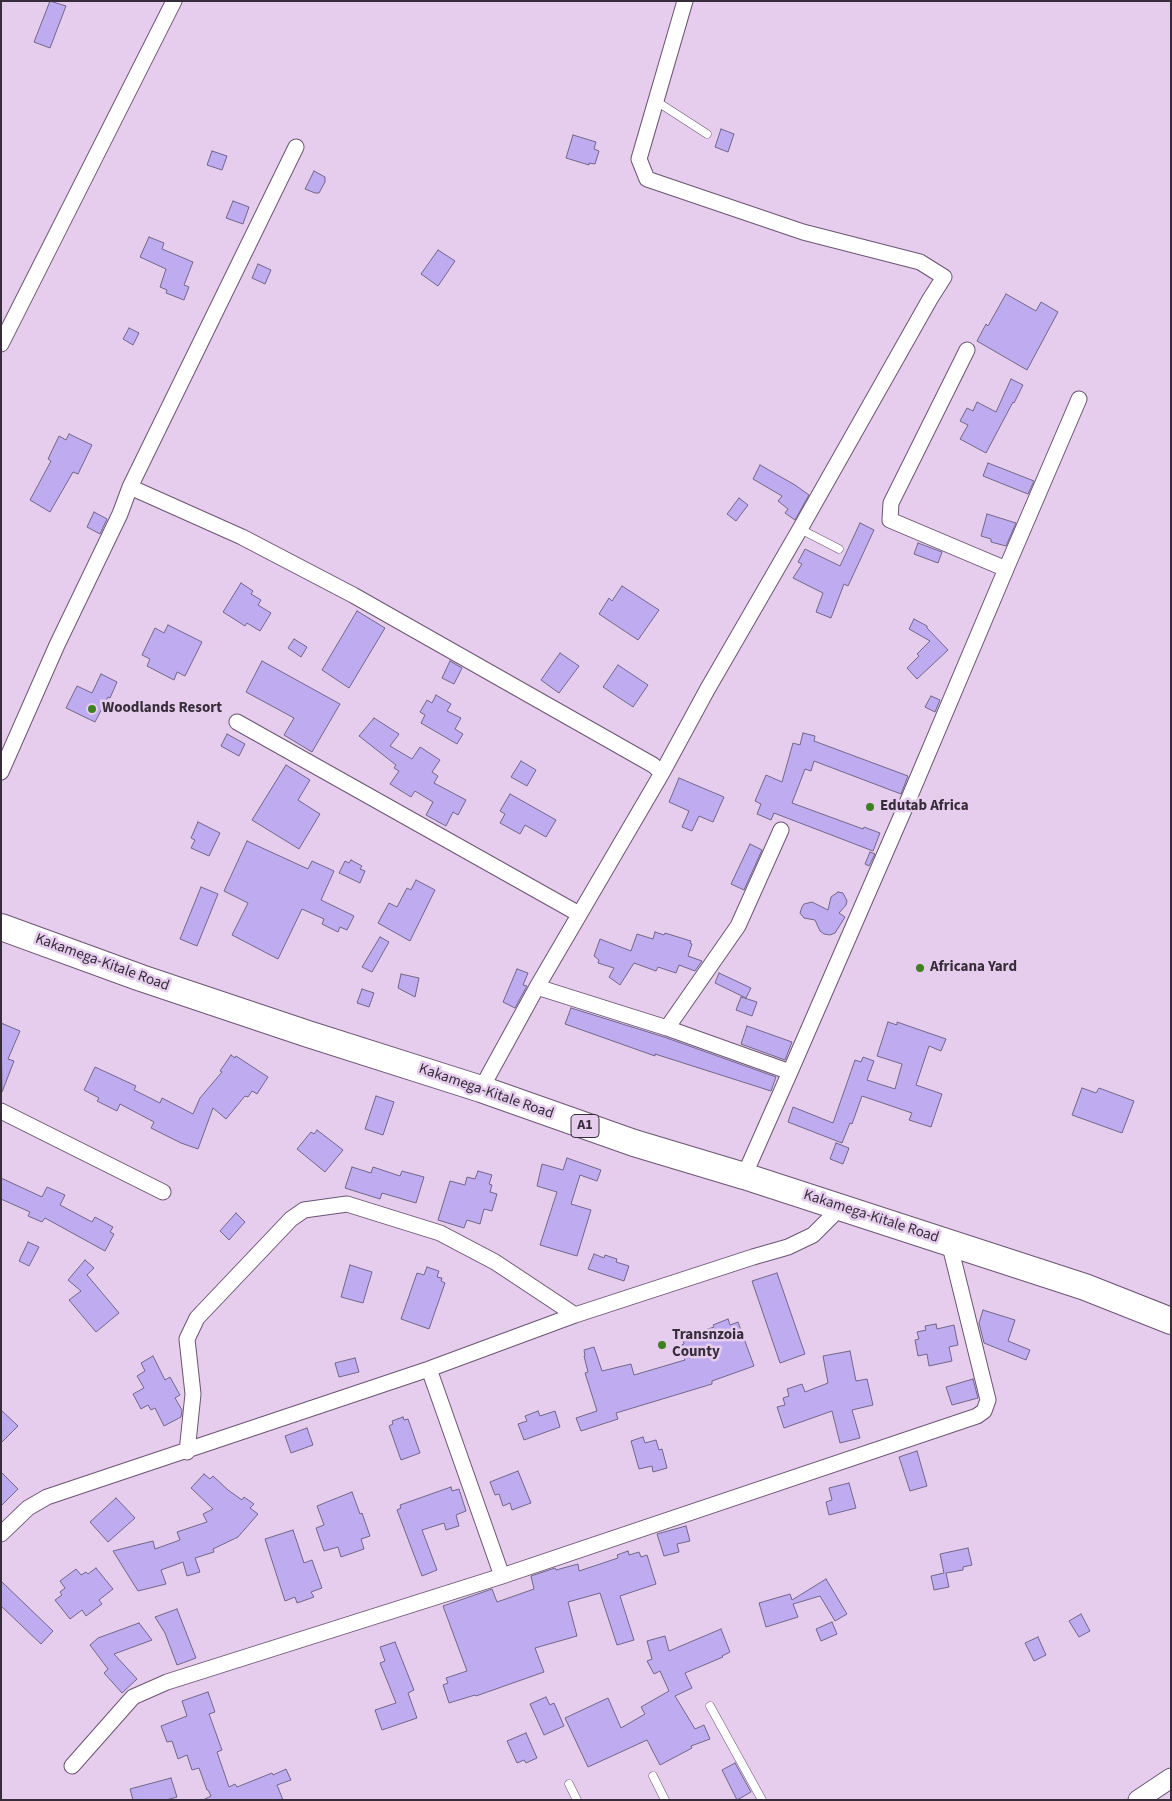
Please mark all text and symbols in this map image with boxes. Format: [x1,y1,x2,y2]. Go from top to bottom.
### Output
place label: Woodlands Resort [102,700,222,718]
marker: Woodlands Resort [86,703,98,715]
place label: Edutab Africa [880,798,969,816]
marker: Edutab Africa [864,801,876,813]
street label: Kakamega-Kitale Road [32,930,172,996]
place label: Africana Yard [930,959,1017,977]
marker: Africana Yard [914,962,926,974]
street label: Kakamega-Kitale Road [416,1060,556,1124]
road number: A1 [571,1114,599,1138]
street label: Kakamega-Kitale Road [801,1187,941,1247]
place label: Transnzoia County [672,1327,744,1362]
marker: Transnzoia County [656,1339,668,1351]

